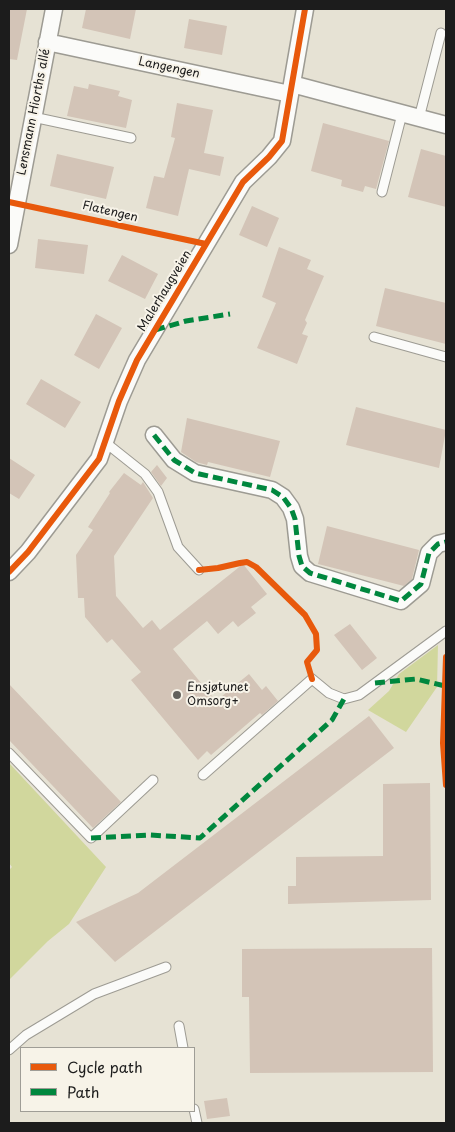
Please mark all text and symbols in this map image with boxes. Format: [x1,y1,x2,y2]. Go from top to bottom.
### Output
street label: Lensmann Hiorths allé [15,48,53,176]
street label: Langengen [137,54,201,82]
street label: Flatengen [81,199,139,225]
street label: Malerhaugveien [135,248,195,334]
place label: Ensjøtunet Omsorg+ [187,681,249,709]
marker: Ensjøtunet Omsorg+ [171,689,183,701]
legend [20,1047,195,1112]
text: Cycle path [67,1055,143,1078]
text: Path [67,1080,99,1103]

